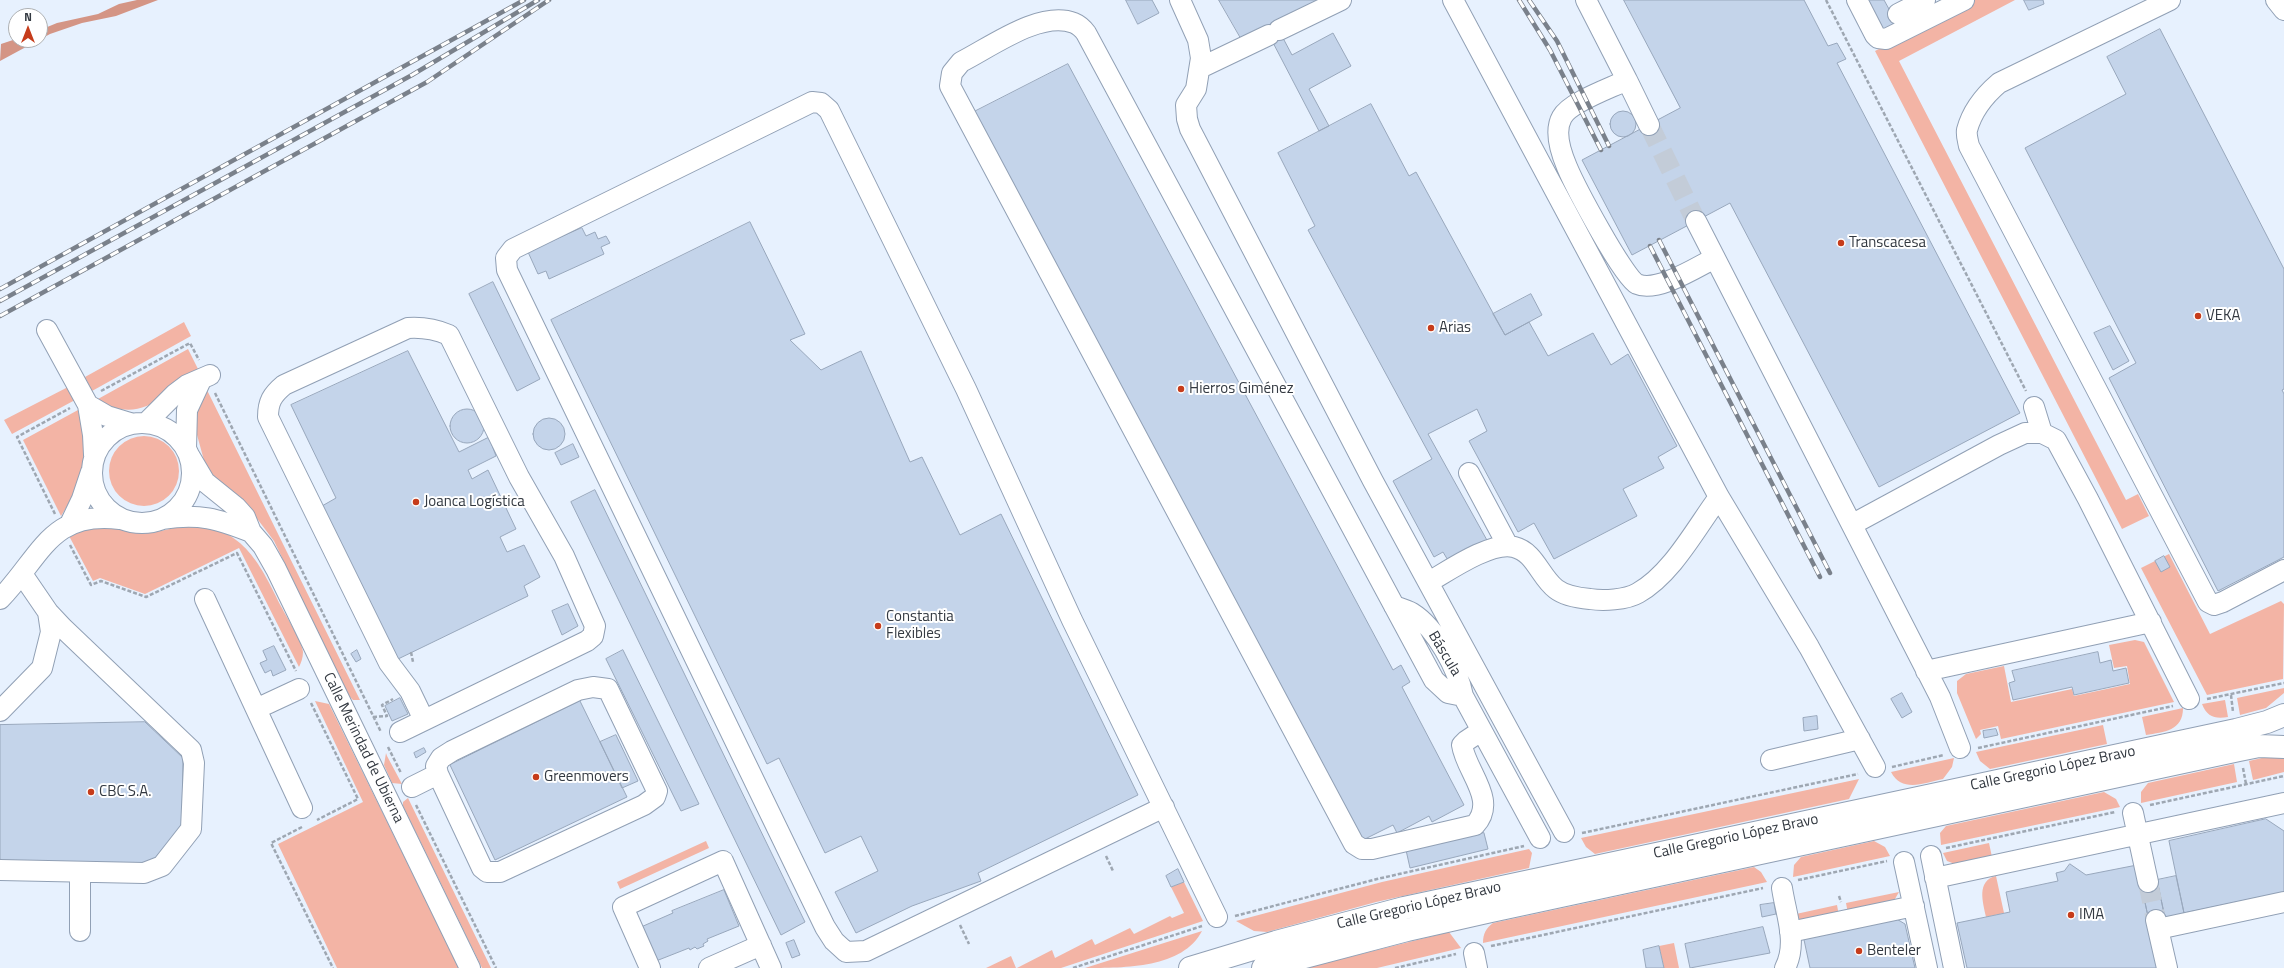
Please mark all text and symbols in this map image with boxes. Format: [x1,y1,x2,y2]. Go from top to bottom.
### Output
north arrow [8,8,48,48]
text: N [24,9,32,25]
place label: Transcacesa [1849,234,1926,252]
marker: Transcacesa [1836,238,1846,248]
place label: VEKA [2206,307,2240,325]
marker: VEKA [2193,311,2203,321]
place label: Arias [1439,319,1471,337]
marker: Arias [1426,323,1436,333]
place label: Hierros Giménez [1189,380,1294,398]
marker: Hierros Giménez [1176,384,1186,394]
place label: Joanca Logística [424,493,525,511]
marker: Joanca Logística [411,497,421,507]
place label: Constantia Flexibles [886,608,954,643]
marker: Constantia Flexibles [873,621,883,631]
street label: Báscula [1424,628,1464,680]
street label: Calle Merindad de Ubierna [319,670,407,826]
street label: Calle Gregorio López Bravo [1969,743,2137,795]
place label: Greenmovers [544,768,629,786]
marker: Greenmovers [531,772,541,782]
place label: CBC S.A. [99,783,151,801]
marker: CBC S.A. [86,787,96,797]
street label: Calle Gregorio López Bravo [1652,811,1820,863]
street label: Calle Gregorio López Bravo [1335,878,1503,934]
place label: IMA [2079,906,2104,924]
marker: IMA [2066,910,2076,920]
place label: Benteler [1867,942,1921,960]
marker: Benteler [1854,946,1864,956]

